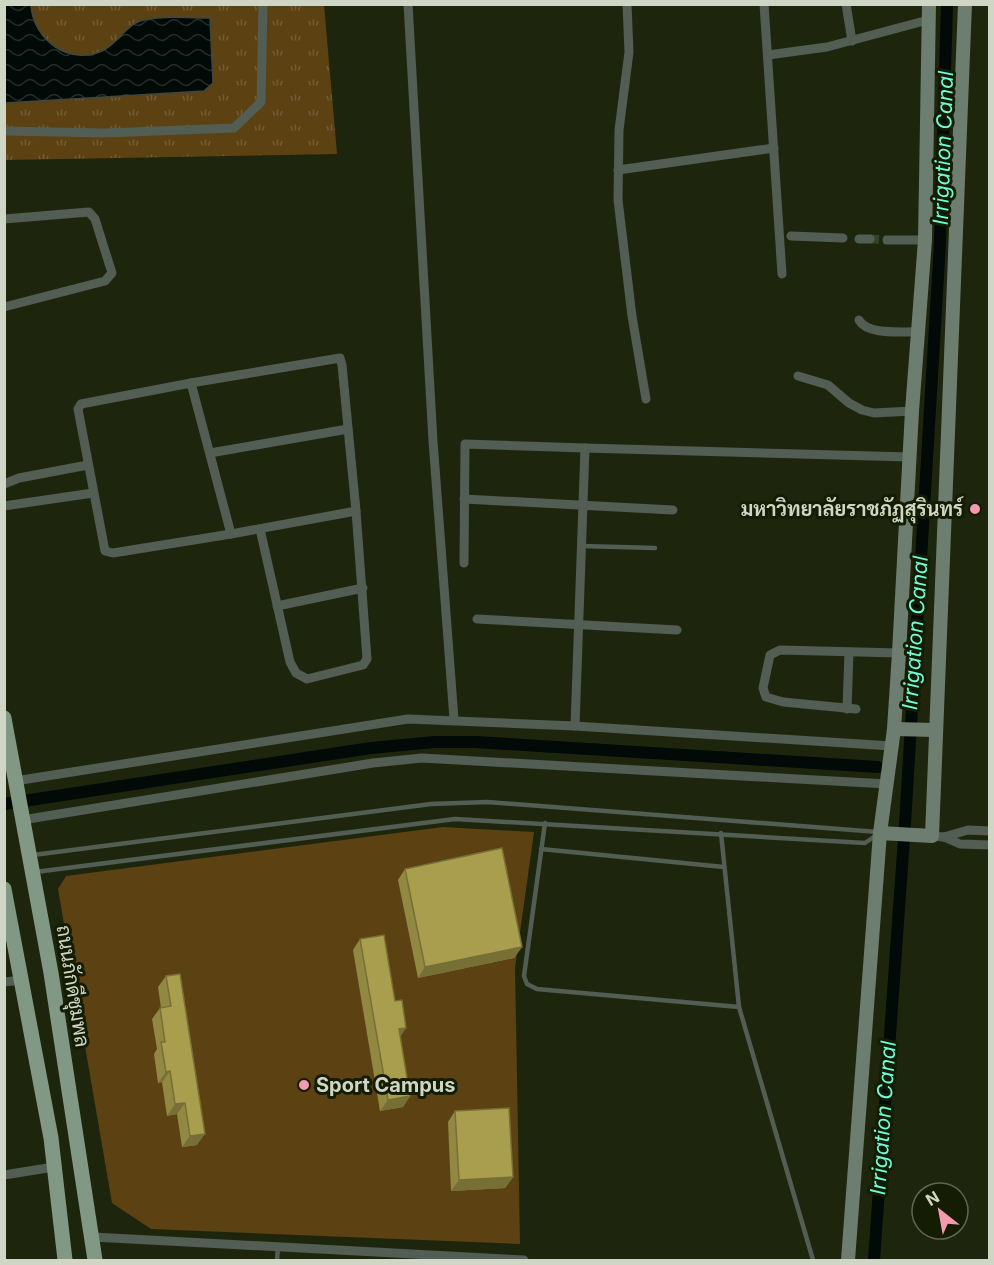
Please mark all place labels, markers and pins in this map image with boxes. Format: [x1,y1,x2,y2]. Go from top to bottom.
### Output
place label: มหาวิทยาลัยราชภัฏสุรินทร์ [741,496,964,524]
marker: มหาวิทยาลัยราชภัฏสุรินทร์ [968,502,982,516]
place label: Sport Campus [316,1073,455,1097]
marker: Sport Campus [297,1078,311,1092]

